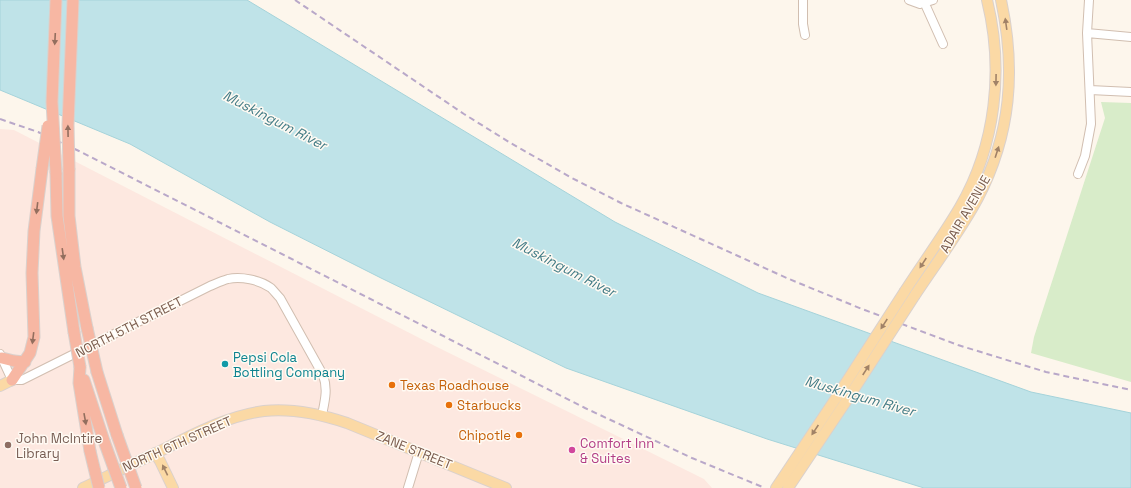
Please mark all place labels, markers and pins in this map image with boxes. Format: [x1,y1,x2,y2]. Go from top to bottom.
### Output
place label: Pepsi Cola Bottling Company [233,349,345,381]
marker: Pepsi Cola Bottling Company [220,359,230,369]
place label: Texas Roadhouse [400,377,509,394]
marker: Texas Roadhouse [387,380,397,390]
place label: Starbucks [457,397,521,414]
marker: Starbucks [444,400,454,410]
place label: Chipotle [458,427,511,444]
place label: John McIntire Library [16,430,102,462]
marker: Chipotle [514,430,524,440]
place label: Comfort Inn & Suites [580,435,654,467]
marker: John McIntire Library [3,440,13,450]
marker: Comfort Inn & Suites [567,445,577,455]

